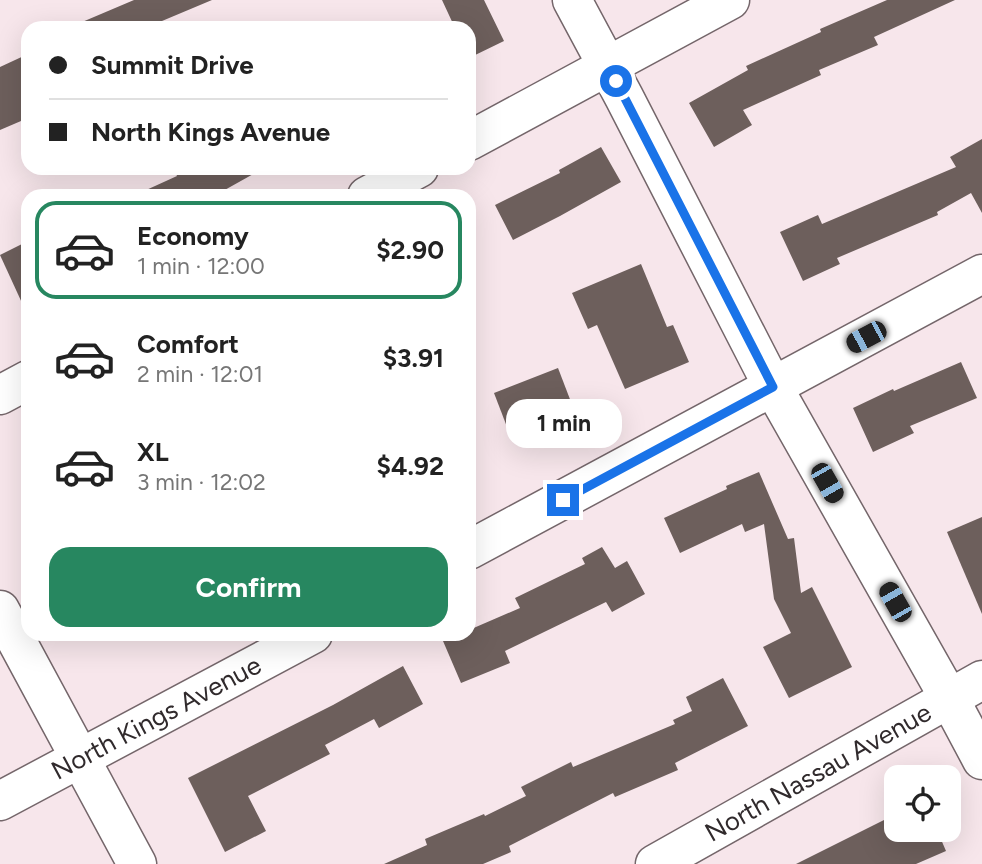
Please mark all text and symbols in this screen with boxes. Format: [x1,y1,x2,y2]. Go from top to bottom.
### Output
text: Summit Drive [91,49,254,81]
route start [600,65,632,97]
text: North Kings Avenue [91,116,330,148]
icon: car [53,219,116,282]
text: Economy [137,220,249,252]
text: $2.90 [376,234,444,266]
text: 1 min · 12:00 [137,252,265,280]
car [843,318,890,356]
icon: car [53,327,116,390]
text: Comfort [137,328,239,360]
text: $3.91 [383,342,444,374]
text: 2 min · 12:01 [137,360,263,388]
callout: 1 min [505,398,621,448]
text: 1 min [537,409,591,437]
icon: car [53,435,116,498]
text: XL [137,436,169,468]
text: $4.92 [377,450,444,482]
car [808,460,847,506]
text: 3 min · 12:02 [137,468,266,496]
route end [547,484,579,516]
button: Confirm [49,547,448,627]
car [876,579,915,625]
street label: North Kings Avenue [46,649,266,787]
street label: North Nassau Avenue [699,696,937,849]
map controls [884,765,961,842]
button: locate [884,765,961,842]

